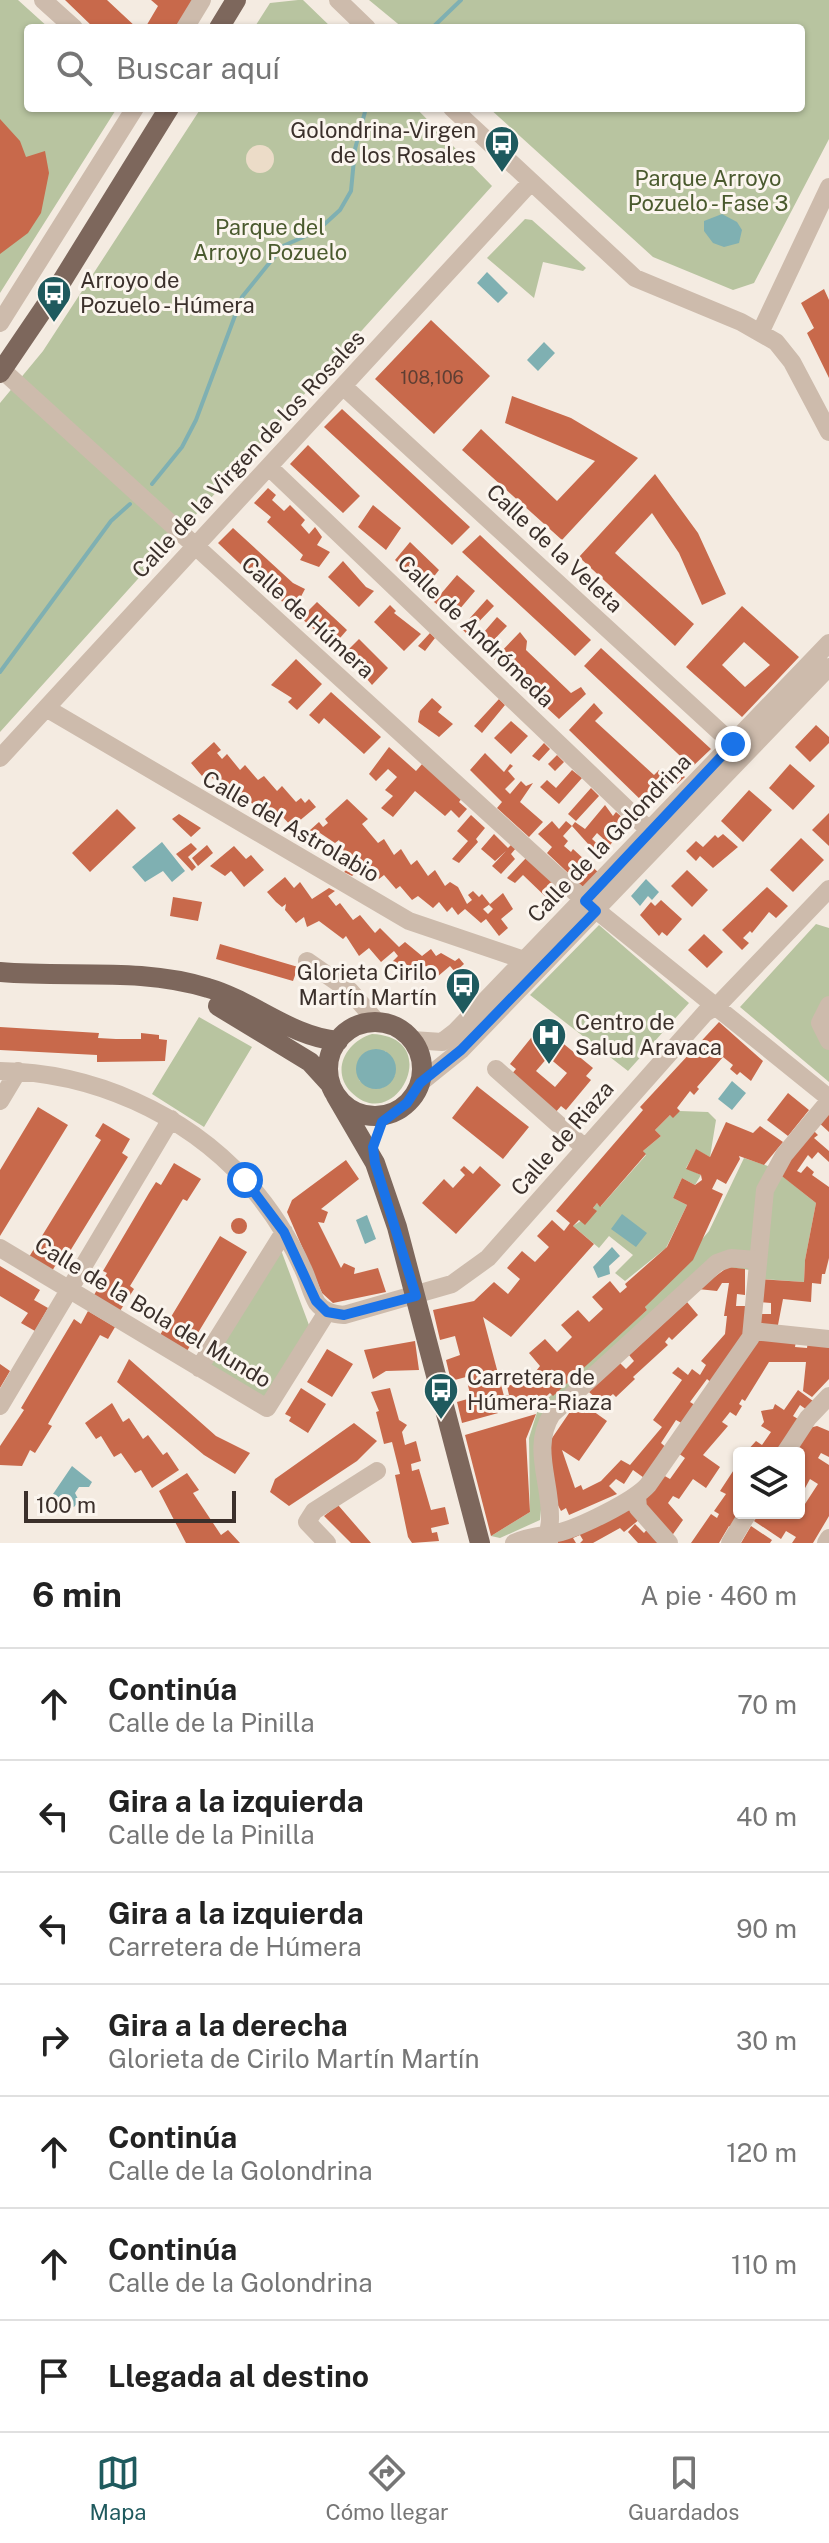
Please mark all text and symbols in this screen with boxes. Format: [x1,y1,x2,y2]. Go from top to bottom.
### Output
search box [24,24,805,112]
icon: search [52,46,96,90]
text: Buscar aquí [116,50,280,86]
place label: Golondrina-Virgen de los Rosales [290,117,476,168]
bus stop icon: Golondrina-Virgen de los Rosales [483,124,521,174]
park label: Parque Arroyo Pozuelo - Fase 3 [628,165,788,216]
park label: Parque del Arroyo Pozuelo [193,214,347,265]
place label: Arroyo de Pozuelo - Húmera [80,267,255,318]
bus stop icon: Arroyo de Pozuelo - Húmera [35,274,73,324]
street label: Calle de la Virgen de los Rosales [126,325,370,583]
house number: 108,106 [400,367,464,388]
street label: Calle de la Veleta [482,478,628,618]
street label: Calle de Andrómeda [393,550,559,712]
street label: Calle de Húmera [236,551,380,683]
route end [715,726,751,762]
street label: Calle de la Golondrina [522,748,696,928]
street label: Calle del Astrolabio [198,765,384,887]
place label: Glorieta Cirilo Martín Martín [297,959,437,1010]
bus stop icon: Glorieta Cirilo Martín Martín [444,966,482,1016]
place label: Centro de Salud Aravaca [575,1009,722,1060]
hospital icon: Centro de Salud Aravaca [530,1016,568,1066]
street label: Calle de Riaza [505,1076,619,1200]
route start [227,1162,263,1198]
street label: Calle de la Bola del Mundo [30,1231,276,1393]
place label: Carretera de Húmera-Riaza [467,1364,612,1415]
bus stop icon: Carretera de Húmera-Riaza [422,1371,460,1421]
map controls [733,1447,805,1519]
button: layers [733,1447,805,1519]
scale bar [24,1487,236,1523]
text: 100 m [36,1492,96,1518]
text: 6 min [32,1575,122,1615]
text: A pie · 460 m [640,1580,797,1611]
text: Continúa [108,1671,237,1707]
icon: ahead [32,1682,76,1726]
text: 70 m [737,1689,797,1720]
text: Calle de la Pinilla [108,1707,315,1738]
text: Gira a la izquierda [108,1783,364,1819]
icon: left [32,1794,76,1838]
text: 40 m [736,1801,797,1832]
text: Calle de la Pinilla [108,1819,315,1850]
text: Gira a la izquierda [108,1895,364,1931]
icon: left [32,1906,76,1950]
text: 90 m [736,1913,797,1944]
text: Carretera de Húmera [108,1931,362,1962]
text: Gira a la derecha [108,2007,348,2043]
icon: right [32,2018,76,2062]
text: 30 m [736,2025,797,2056]
text: Glorieta de Cirilo Martín Martín [108,2043,480,2074]
text: Continúa [108,2119,237,2155]
icon: ahead [32,2130,76,2174]
text: 120 m [726,2137,797,2168]
text: Calle de la Golondrina [108,2155,373,2186]
text: Continúa [108,2231,237,2267]
icon: ahead [32,2242,76,2286]
text: 110 m [731,2249,797,2280]
text: Calle de la Golondrina [108,2267,373,2298]
icon: arrive [32,2354,76,2398]
text: Llegada al destino [108,2358,369,2394]
tab: Mapa [90,2451,146,2525]
tab: Cómo llegar [326,2451,449,2525]
tab: Guardados [628,2451,739,2525]

